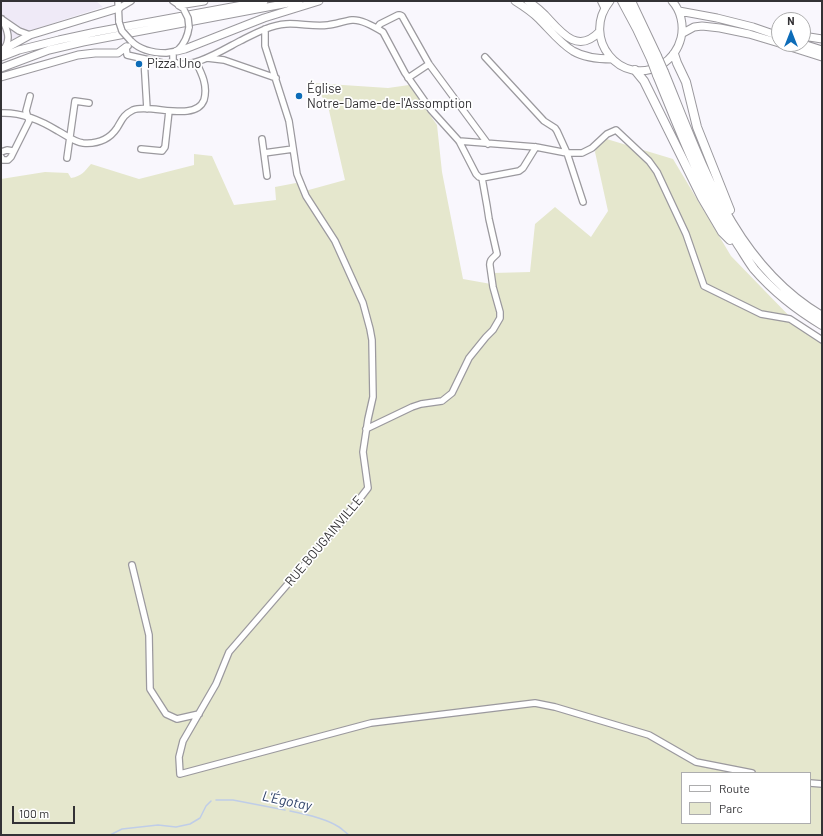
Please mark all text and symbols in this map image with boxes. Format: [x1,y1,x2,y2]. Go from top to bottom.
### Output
north arrow [771,12,811,52]
text: N [787,14,795,27]
place label: Pizza Uno [147,56,201,72]
marker: Pizza Uno [134,59,144,69]
place label: Église Notre-Dame-de-l'Assomption [307,81,472,112]
marker: Église Notre-Dame-de-l'Assomption [294,91,304,101]
street label: RUE BOUGAINVILLE [282,493,366,589]
legend [681,772,811,824]
text: Route [719,781,750,795]
water label: L'Égotay [261,788,313,814]
scale bar [14,798,77,824]
text: Parc [719,801,743,815]
text: 100 m [19,806,49,820]

